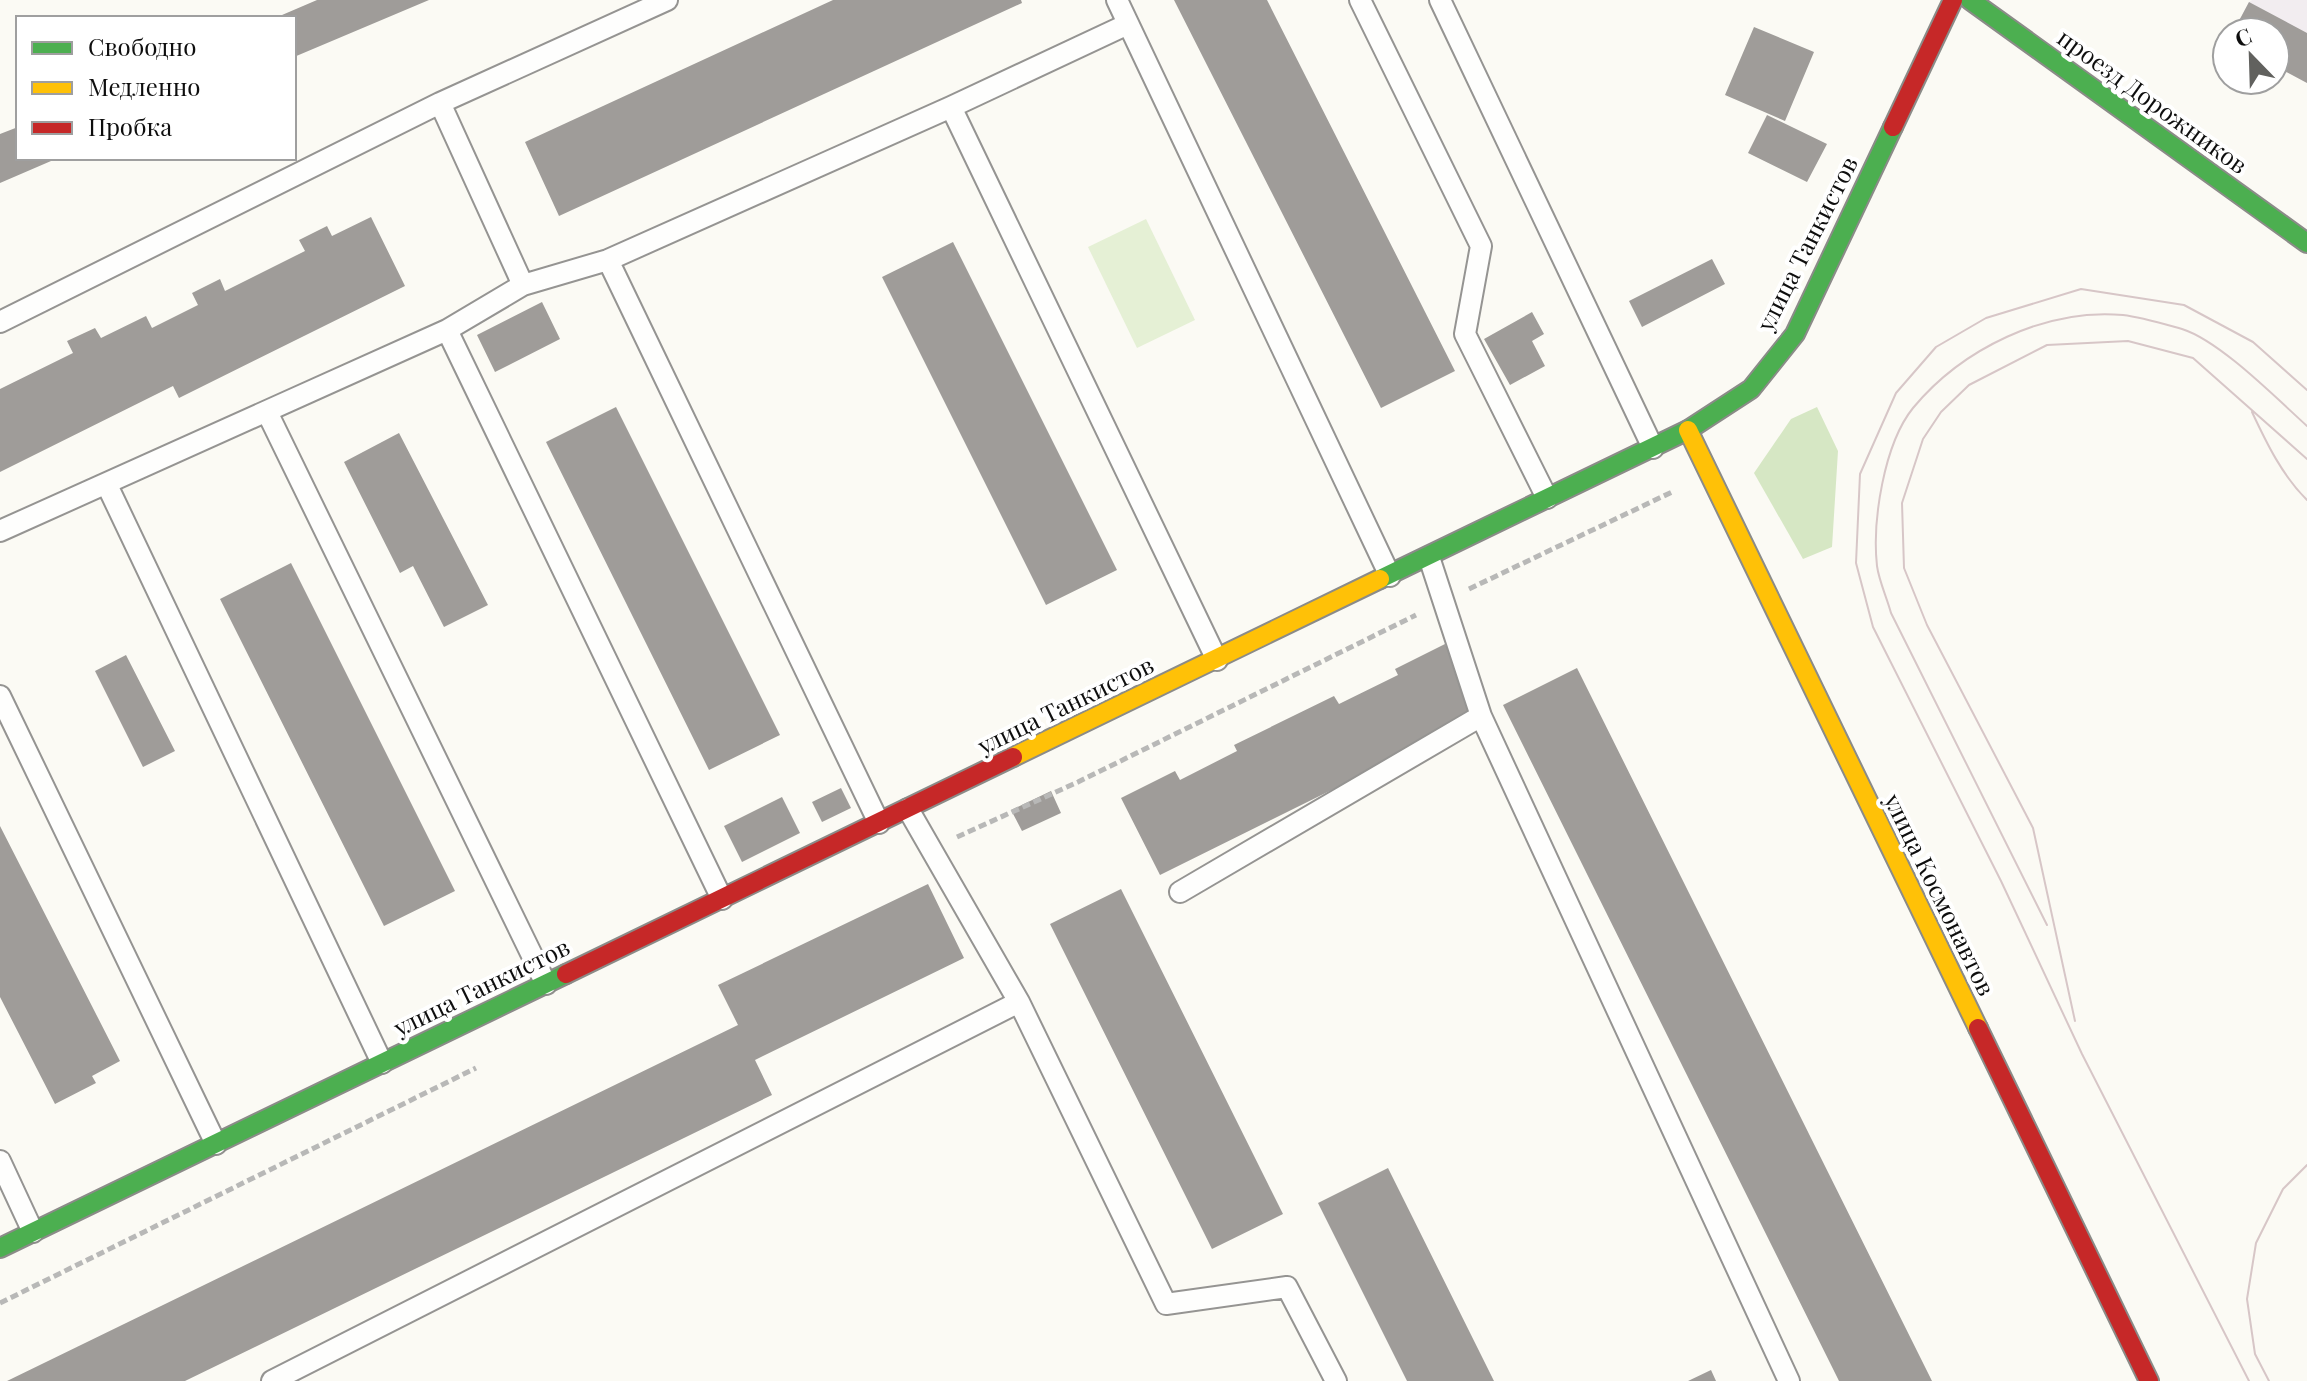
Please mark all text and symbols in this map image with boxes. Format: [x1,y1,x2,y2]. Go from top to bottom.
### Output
legend [16,16,296,160]
north arrow [2211,16,2291,96]
text: С [2230,20,2256,54]
street label: проезд Дорожников [2052,21,2255,180]
text: Свободно [88,30,196,62]
text: Медленно [88,70,201,102]
text: Пробка [88,110,172,142]
street label: улица Танкистов [1748,150,1864,337]
street label: улица Танкистов [971,648,1158,761]
street label: улица Космонавтов [1878,787,2004,1000]
street label: улица Танкистов [387,930,574,1043]

